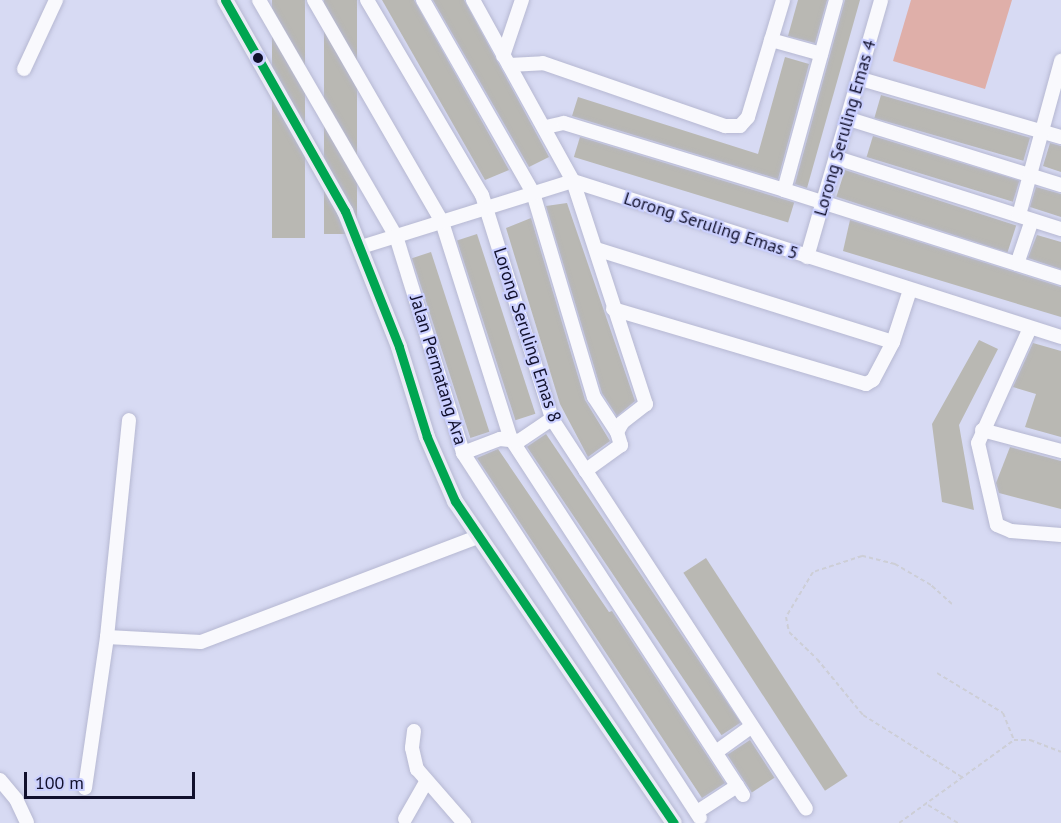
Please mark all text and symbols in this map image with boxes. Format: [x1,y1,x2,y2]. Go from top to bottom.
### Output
street label: Lorong Seruling Emas 4 [809,37,881,219]
unlabelled marker [252,52,264,64]
street label: Lorong Seruling Emas 5 [621,188,801,264]
street label: Lorong Seruling Emas 8 [489,245,565,425]
street label: Jalan Permatang Ara [405,292,471,448]
scale bar [27,760,198,798]
text: 100 m [35,771,84,794]

